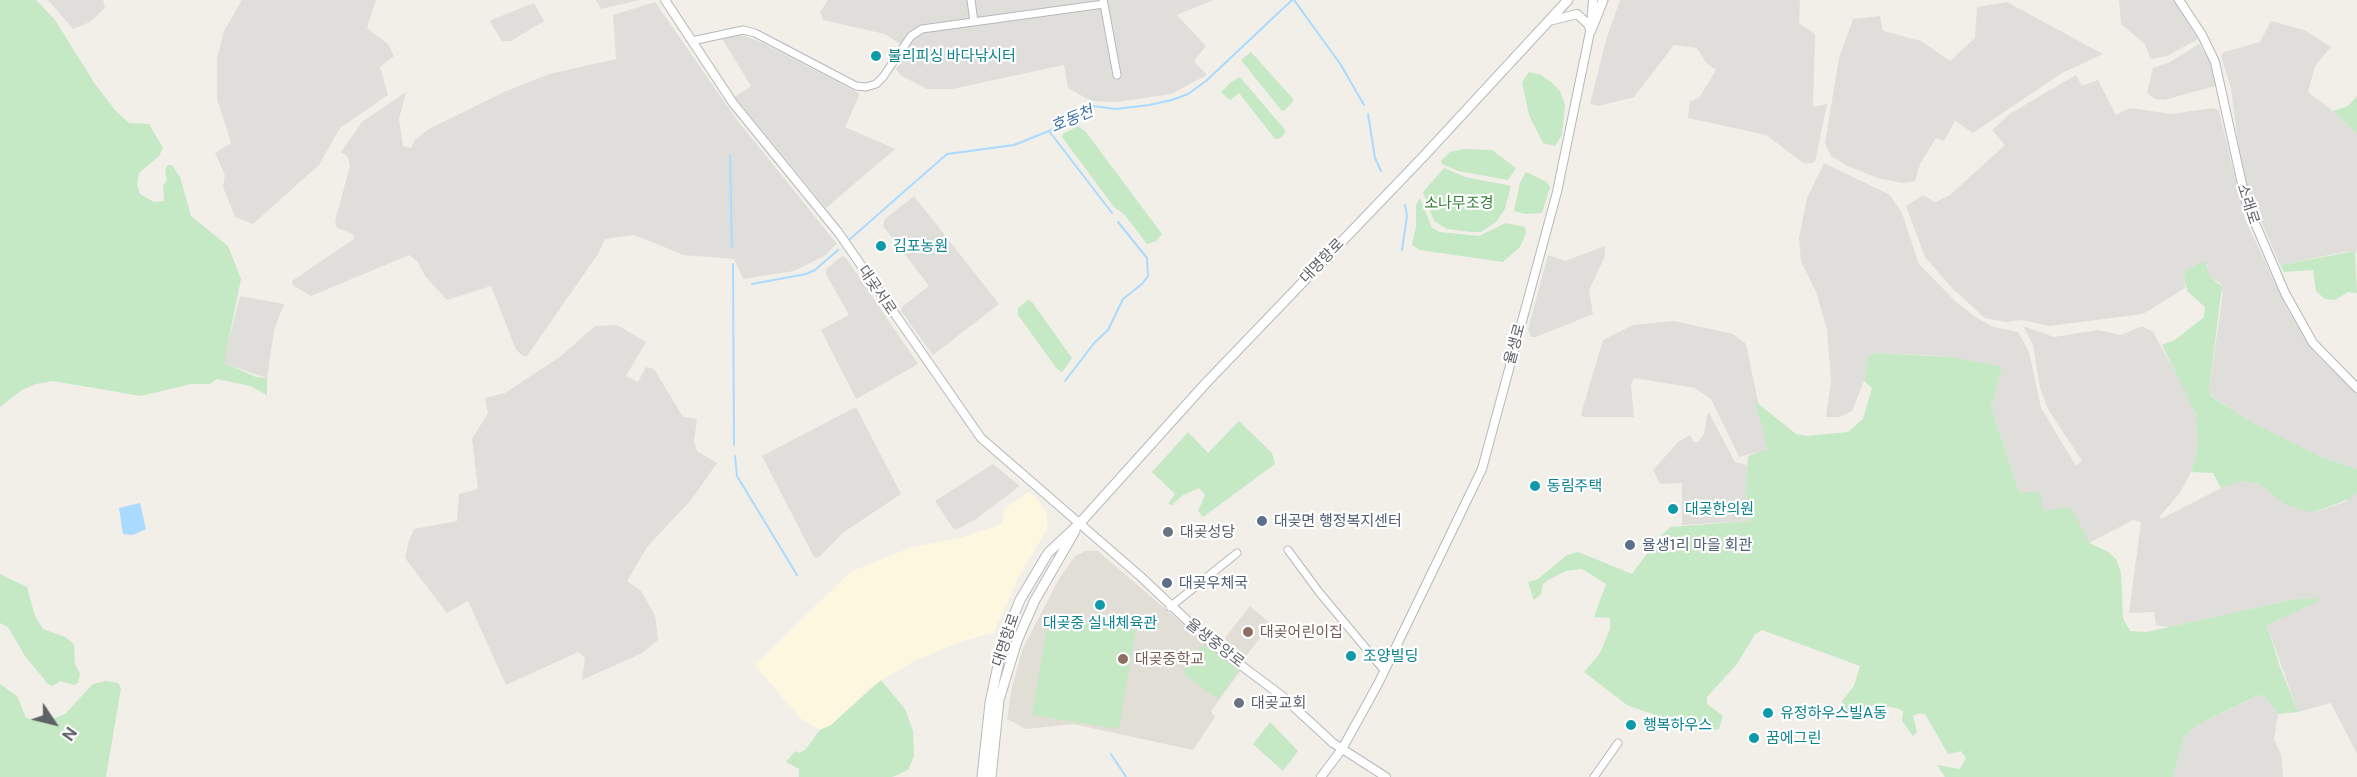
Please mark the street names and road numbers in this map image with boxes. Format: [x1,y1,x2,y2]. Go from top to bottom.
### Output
street label: 소래로 [2233,182,2263,226]
street label: 대명항로 [1296,235,1348,287]
street label: 대곶서로 [854,262,900,318]
street label: 율생로 [1501,322,1529,366]
street label: 대명항로 [989,611,1023,669]
street label: 율생중앙로 [1182,615,1248,671]

